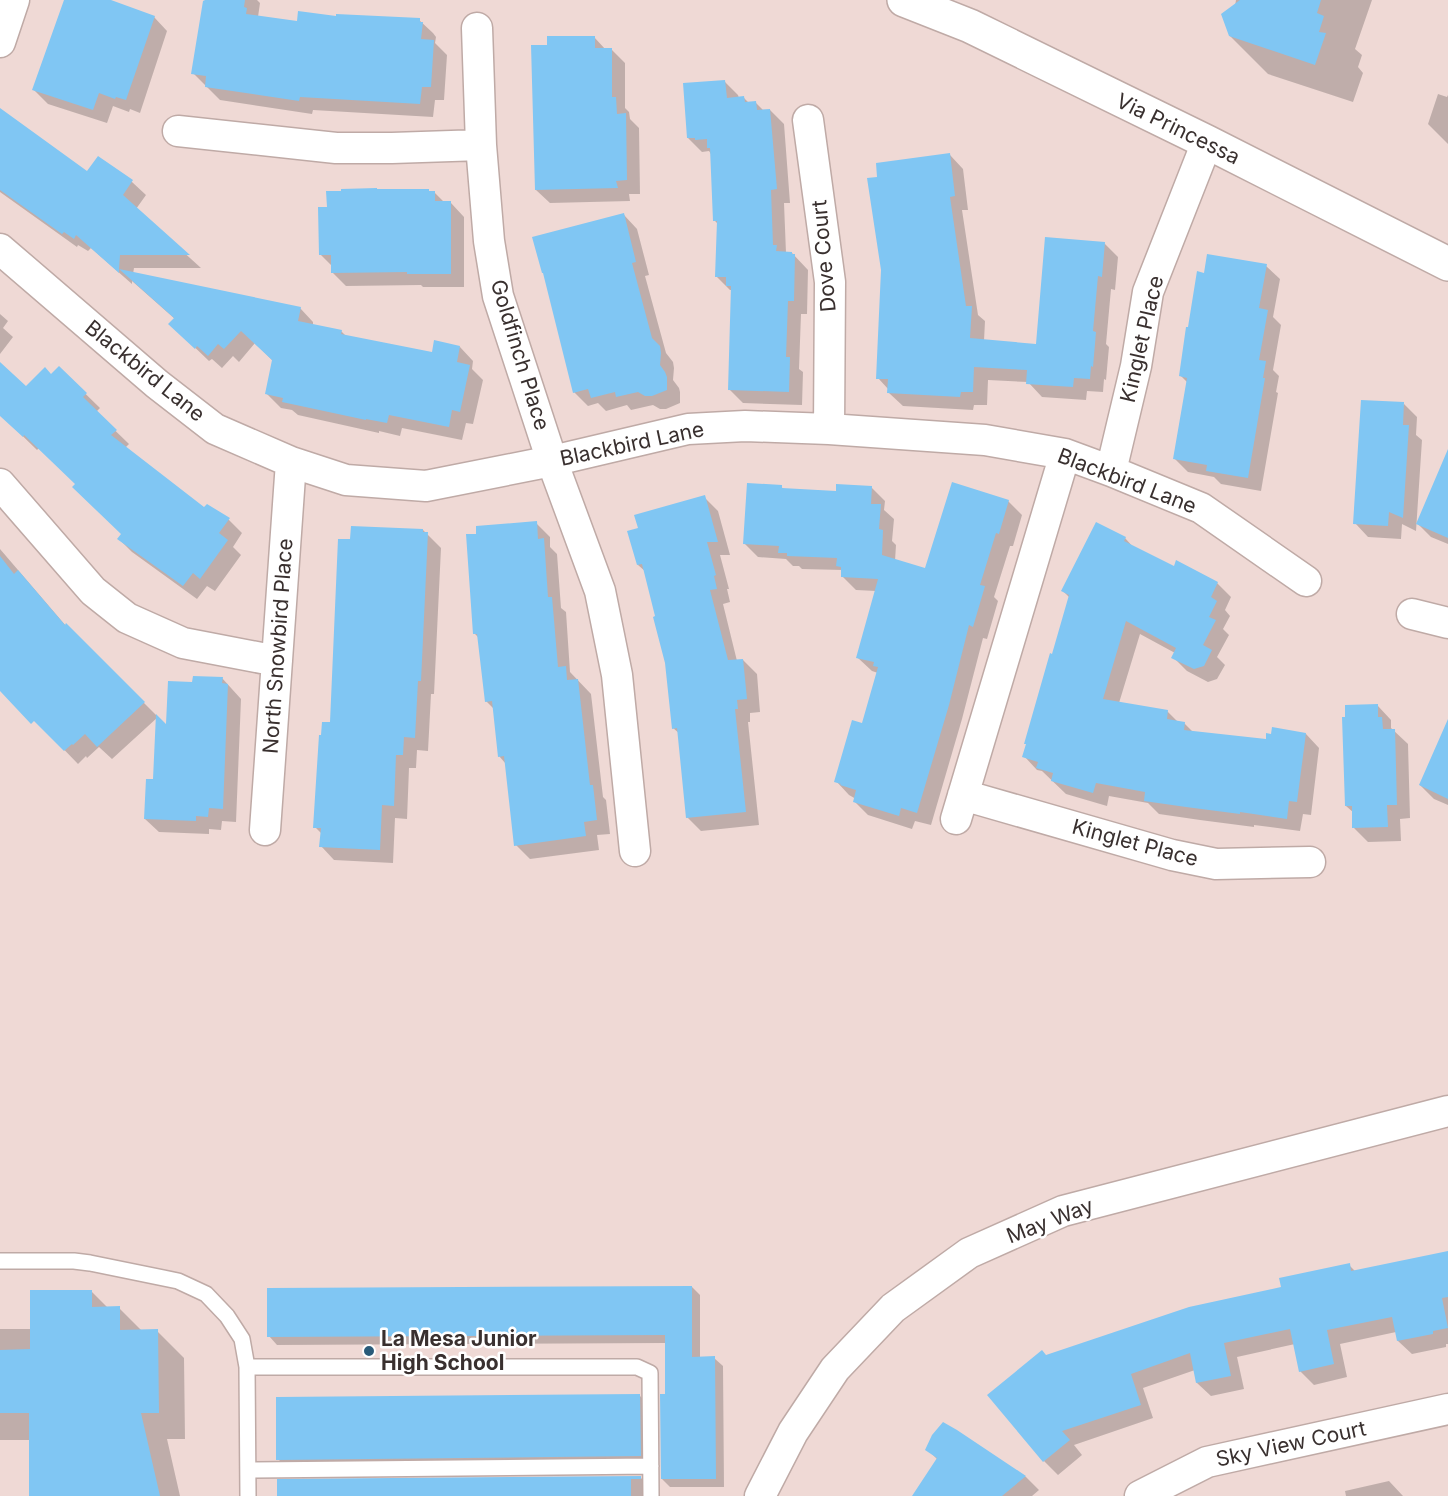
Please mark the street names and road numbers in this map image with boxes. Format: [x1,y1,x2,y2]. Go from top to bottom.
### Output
street label: Via Princessa [1112,88,1244,169]
street label: Dove Court [806,199,841,313]
street label: Kinglet Place [1115,273,1168,405]
street label: Goldfinch Place [486,276,555,433]
street label: Blackbird Lane [80,315,210,426]
street label: Blackbird Lane [558,416,706,471]
street label: Blackbird Lane [1054,443,1200,518]
street label: North Snowbird Place [258,537,298,755]
street label: Kinglet Place [1069,814,1201,871]
street label: May Way [1003,1192,1097,1249]
street label: Sky View Court [1214,1415,1368,1472]

